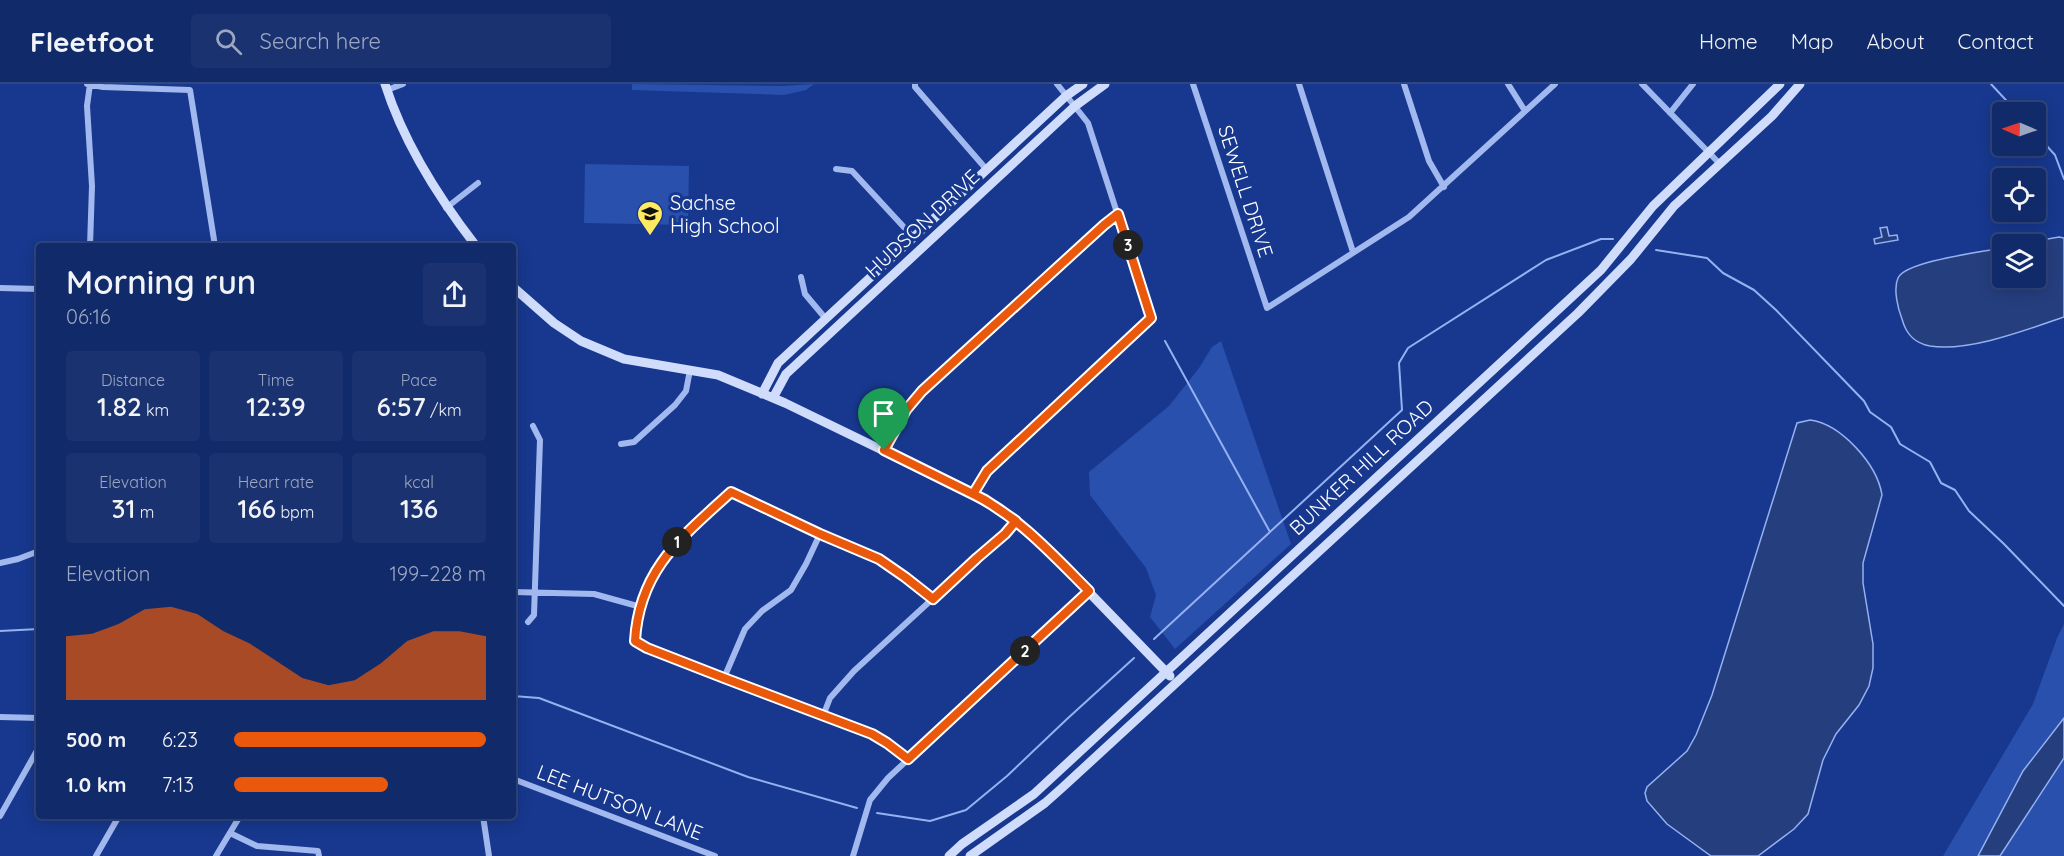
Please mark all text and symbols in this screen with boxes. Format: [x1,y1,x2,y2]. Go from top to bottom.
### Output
search box [191,14,611,68]
text: Fleetfoot [30,24,155,59]
icon: search [212,25,245,58]
text: Search here [260,27,381,55]
text: Home [1699,28,1758,54]
text: Map [1791,28,1834,54]
text: About [1867,28,1925,54]
text: Contact [1958,28,2034,54]
north arrow [1992,102,2046,156]
map controls [1992,102,2046,288]
street label: SEWELL DRIVE [1213,122,1279,260]
street label: HUDSON DRIVE [860,164,984,282]
button: locate [1992,168,2046,222]
place label: Sachse High School [670,190,780,238]
school or university icon: Sachse High School [635,199,665,237]
pin: 3 [1113,230,1143,260]
button: layers [1992,234,2046,288]
text: 3 [1124,235,1132,255]
text: Morning run [66,261,256,302]
button: share [423,263,486,326]
text: 06:16 [66,304,111,329]
text: Distance [101,370,165,390]
text: Time [258,370,294,390]
text: Pace [401,370,437,390]
pin [858,388,909,450]
text: 1.82 [97,390,142,423]
text: 12:39 [246,390,306,423]
text: 6:57 [376,390,426,423]
street label: BUNKER HILL ROAD [1284,394,1438,540]
icon: arrive [867,397,900,430]
text: km [142,400,169,420]
text: /km [426,400,462,420]
text: Elevation [99,472,167,492]
text: Heart rate [238,472,314,492]
text: kcal [404,472,434,492]
text: 31 [112,492,135,525]
text: 166 [238,492,276,525]
text: 136 [400,492,438,525]
text: m [135,502,154,522]
text: bpm [276,502,314,522]
pin: 1 [662,527,692,557]
text: 1 [674,532,680,552]
text: Elevation [66,561,150,586]
text: 199–228 m [389,561,486,586]
pin: 2 [1010,636,1040,666]
text: 2 [1020,641,1030,661]
text: 500 m [66,727,126,752]
text: 6:23 [162,727,198,752]
street label: LEE HUTSON LANE [534,759,706,845]
text: 1.0 km [66,772,126,797]
text: 7:13 [162,772,194,797]

